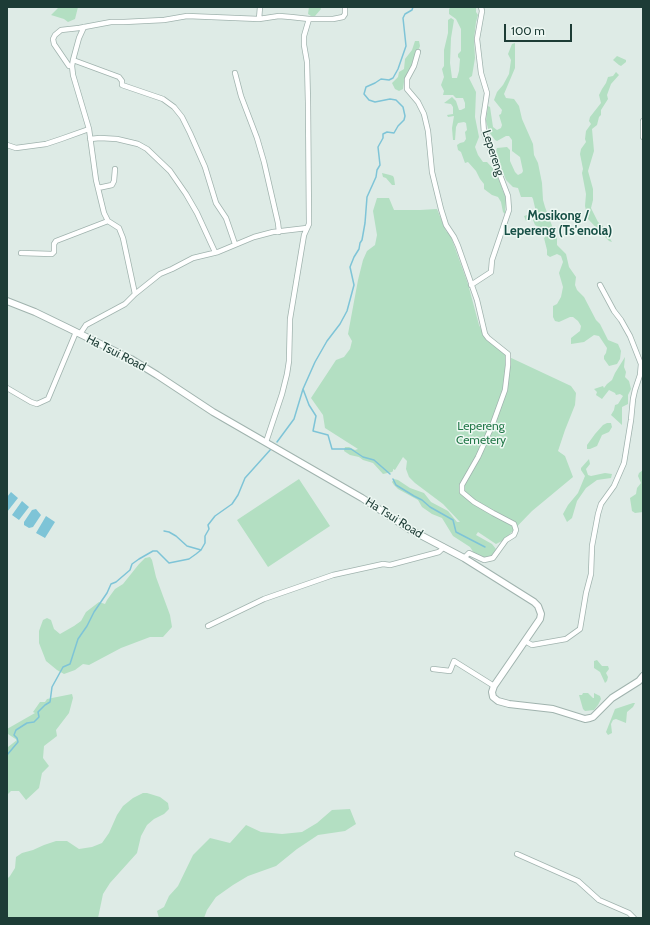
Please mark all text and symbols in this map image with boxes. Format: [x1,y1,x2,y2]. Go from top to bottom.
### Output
scale bar [506,16,574,42]
text: 100 m [511,23,545,38]
street label: Lepereng [479,128,507,178]
district label: Mosikong / Lepereng (Ts'enola) [504,208,612,239]
street label: Ha Tsui Road [84,332,148,374]
park label: Lepereng Cemetery [456,419,506,447]
street label: Ha Tsui Road [363,495,425,541]

